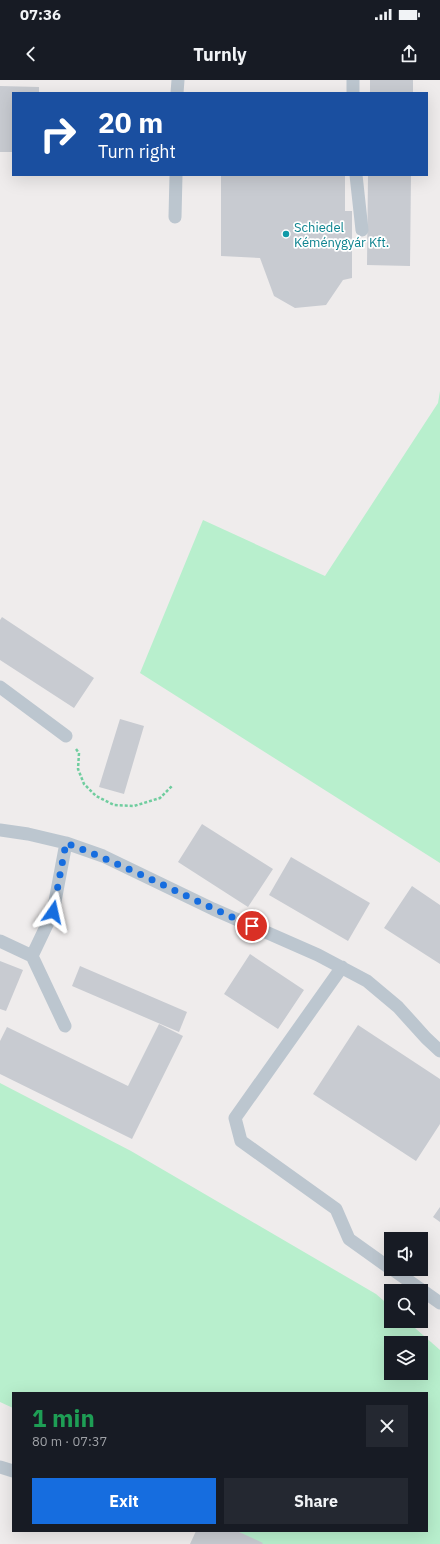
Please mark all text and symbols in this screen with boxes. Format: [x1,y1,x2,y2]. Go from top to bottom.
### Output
text: 07:36 [20,5,61,24]
icon: back [20,43,42,65]
text: Turnly [193,43,247,66]
icon: share [398,43,420,65]
text: 20 m [98,104,163,141]
icon: right [32,108,84,160]
text: Turn right [98,140,176,163]
place label: Schiedel Kéménygyár Kft. [294,219,389,251]
marker: Schiedel Kéménygyár Kft. [281,229,291,239]
position arrow [32,891,74,933]
pin [235,909,269,943]
icon: arrive [241,915,263,937]
map controls [384,1232,428,1380]
button: sound [384,1232,428,1276]
button: search [384,1284,428,1328]
button: layers [384,1336,428,1380]
text: 1 min [32,1402,95,1434]
button: close [366,1405,408,1447]
text: 80 m · 07:37 [32,1433,107,1450]
button: Exit [32,1478,216,1524]
button: Share [224,1478,408,1524]

